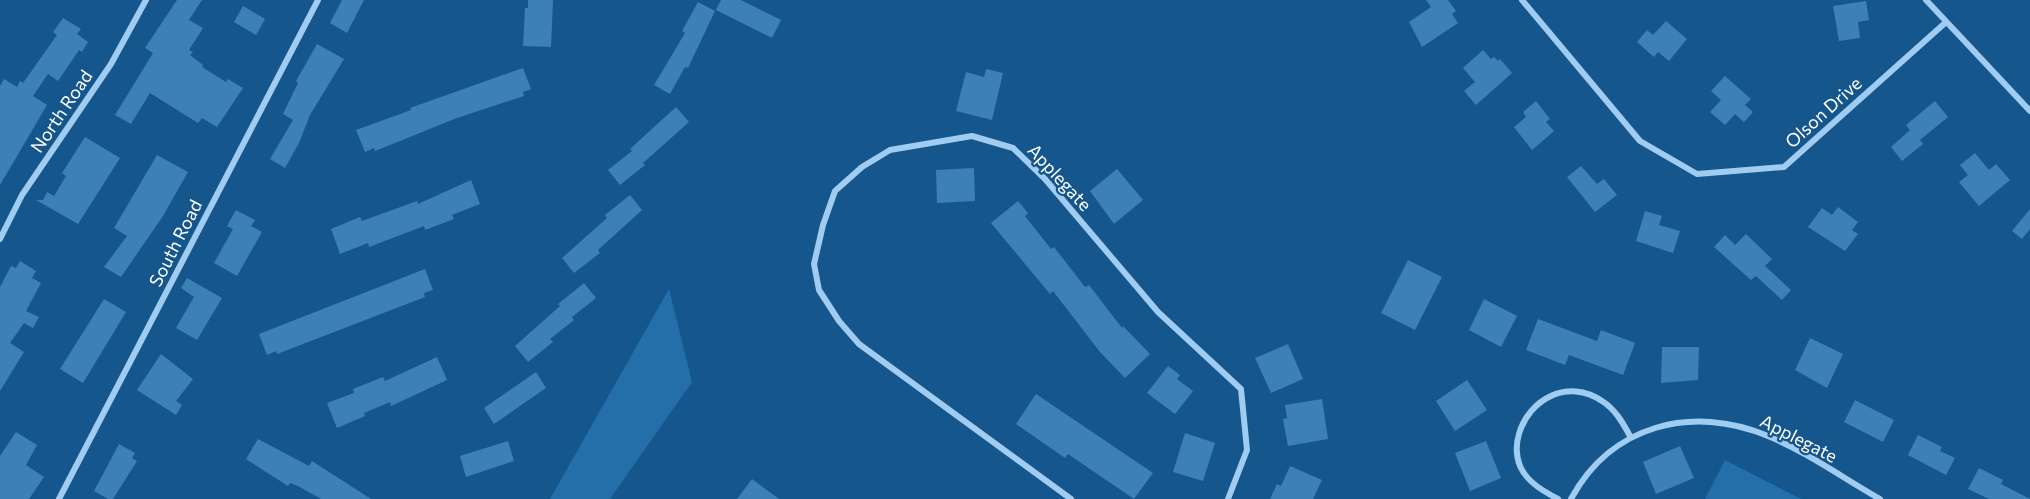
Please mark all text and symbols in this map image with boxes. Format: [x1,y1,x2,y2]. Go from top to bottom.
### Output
street label: North Road [25,66,97,156]
street label: Olson Drive [1780,72,1866,152]
street label: Applegate [1023,139,1097,215]
street label: South Road [144,196,206,290]
street label: Applegate [1757,409,1841,467]

